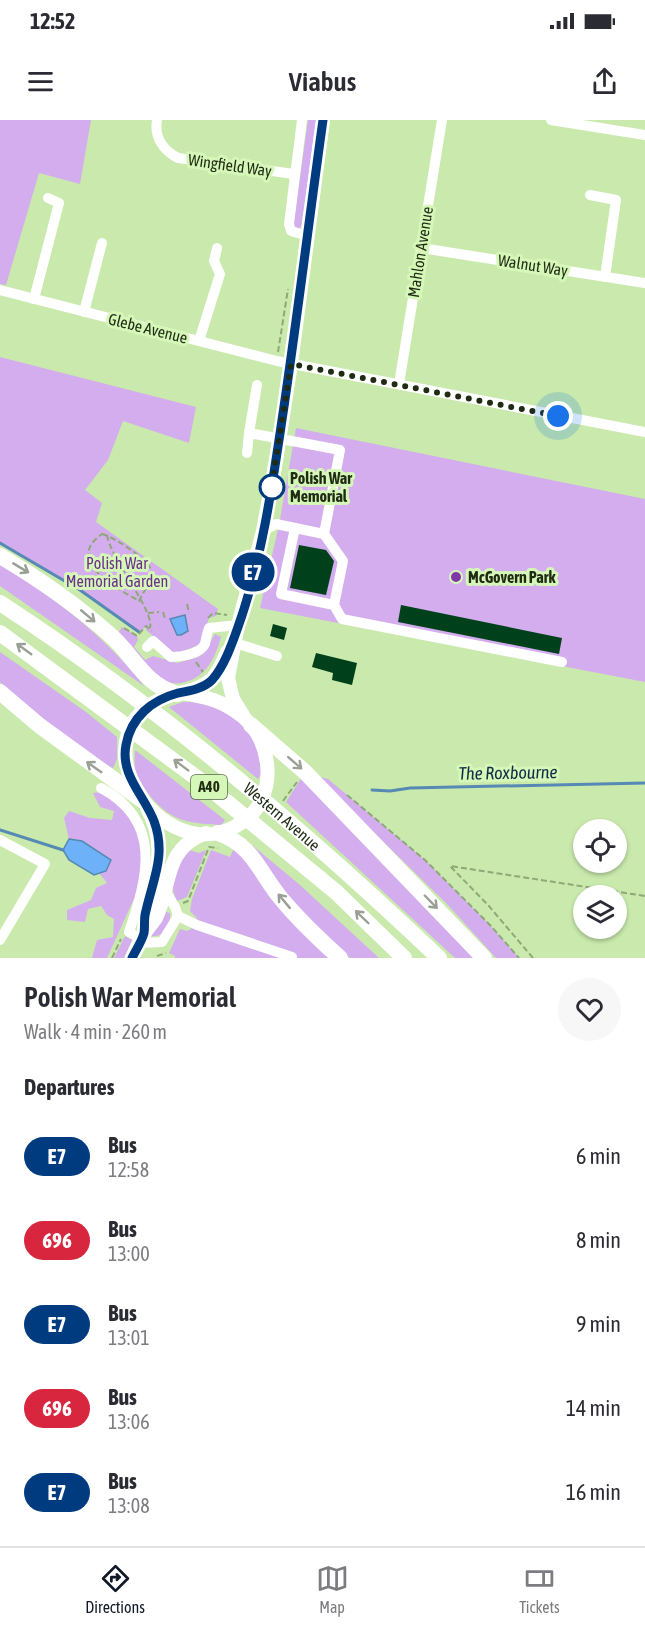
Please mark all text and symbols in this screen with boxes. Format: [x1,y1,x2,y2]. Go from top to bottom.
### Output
text: 12:52 [30,8,75,34]
icon: menu [24,65,57,98]
icon: share [588,65,621,98]
text: Viabus [289,66,356,97]
street label: Wingfield Way [187,150,273,181]
street label: Mahlon Avenue [404,205,436,299]
street label: Walnut Way [497,251,569,280]
street label: Glebe Avenue [106,309,190,347]
your location [543,401,573,431]
place label: Polish War Memorial [290,469,352,505]
marker: Polish War Memorial [259,474,285,500]
line badge: E7 [226,552,280,592]
park label: Polish War Memorial Garden [66,554,168,590]
text: E7 [244,560,262,584]
one-way arrow [12,563,29,575]
place label: McGovern Park [468,568,557,586]
marker: McGovern Park [449,570,463,584]
one-way arrow [80,610,96,623]
one-way arrow [17,643,33,655]
one-way arrow [287,756,302,770]
one-way arrow [173,759,189,772]
one-way arrow [86,761,103,773]
water label: The Roxbourne [458,761,558,784]
road number: A40 [191,775,227,799]
street label: Western Avenue [240,779,324,854]
map controls [573,819,627,939]
button: locate [573,819,627,873]
button: layers [573,885,627,939]
one-way arrow [277,894,291,909]
one-way arrow [424,895,439,910]
one-way arrow [355,910,370,925]
button: heart [558,978,621,1041]
text: Polish War Memorial [24,981,236,1013]
text: Walk · 4 min · 260 m [24,1020,167,1043]
text: Departures [24,1074,114,1100]
text: Bus [108,1132,137,1158]
text: 6 min [576,1143,621,1169]
text: E7 [48,1144,66,1168]
text: 12:58 [108,1158,149,1181]
text: Bus [108,1216,137,1242]
text: 8 min [576,1227,621,1253]
text: 696 [42,1228,72,1252]
text: 13:00 [108,1242,150,1265]
text: Bus [108,1300,137,1326]
text: 9 min [576,1311,621,1337]
text: E7 [48,1312,66,1336]
text: 13:01 [108,1326,150,1349]
text: Bus [108,1384,137,1410]
text: 14 min [566,1395,621,1421]
text: 696 [42,1396,72,1420]
text: 13:06 [108,1410,150,1433]
text: Bus [108,1468,137,1494]
text: 16 min [566,1479,621,1505]
text: E7 [48,1480,66,1504]
text: 13:08 [108,1494,150,1517]
tab: Directions [85,1562,145,1616]
tab: Map [316,1562,349,1616]
tab: Tickets [519,1562,560,1616]

